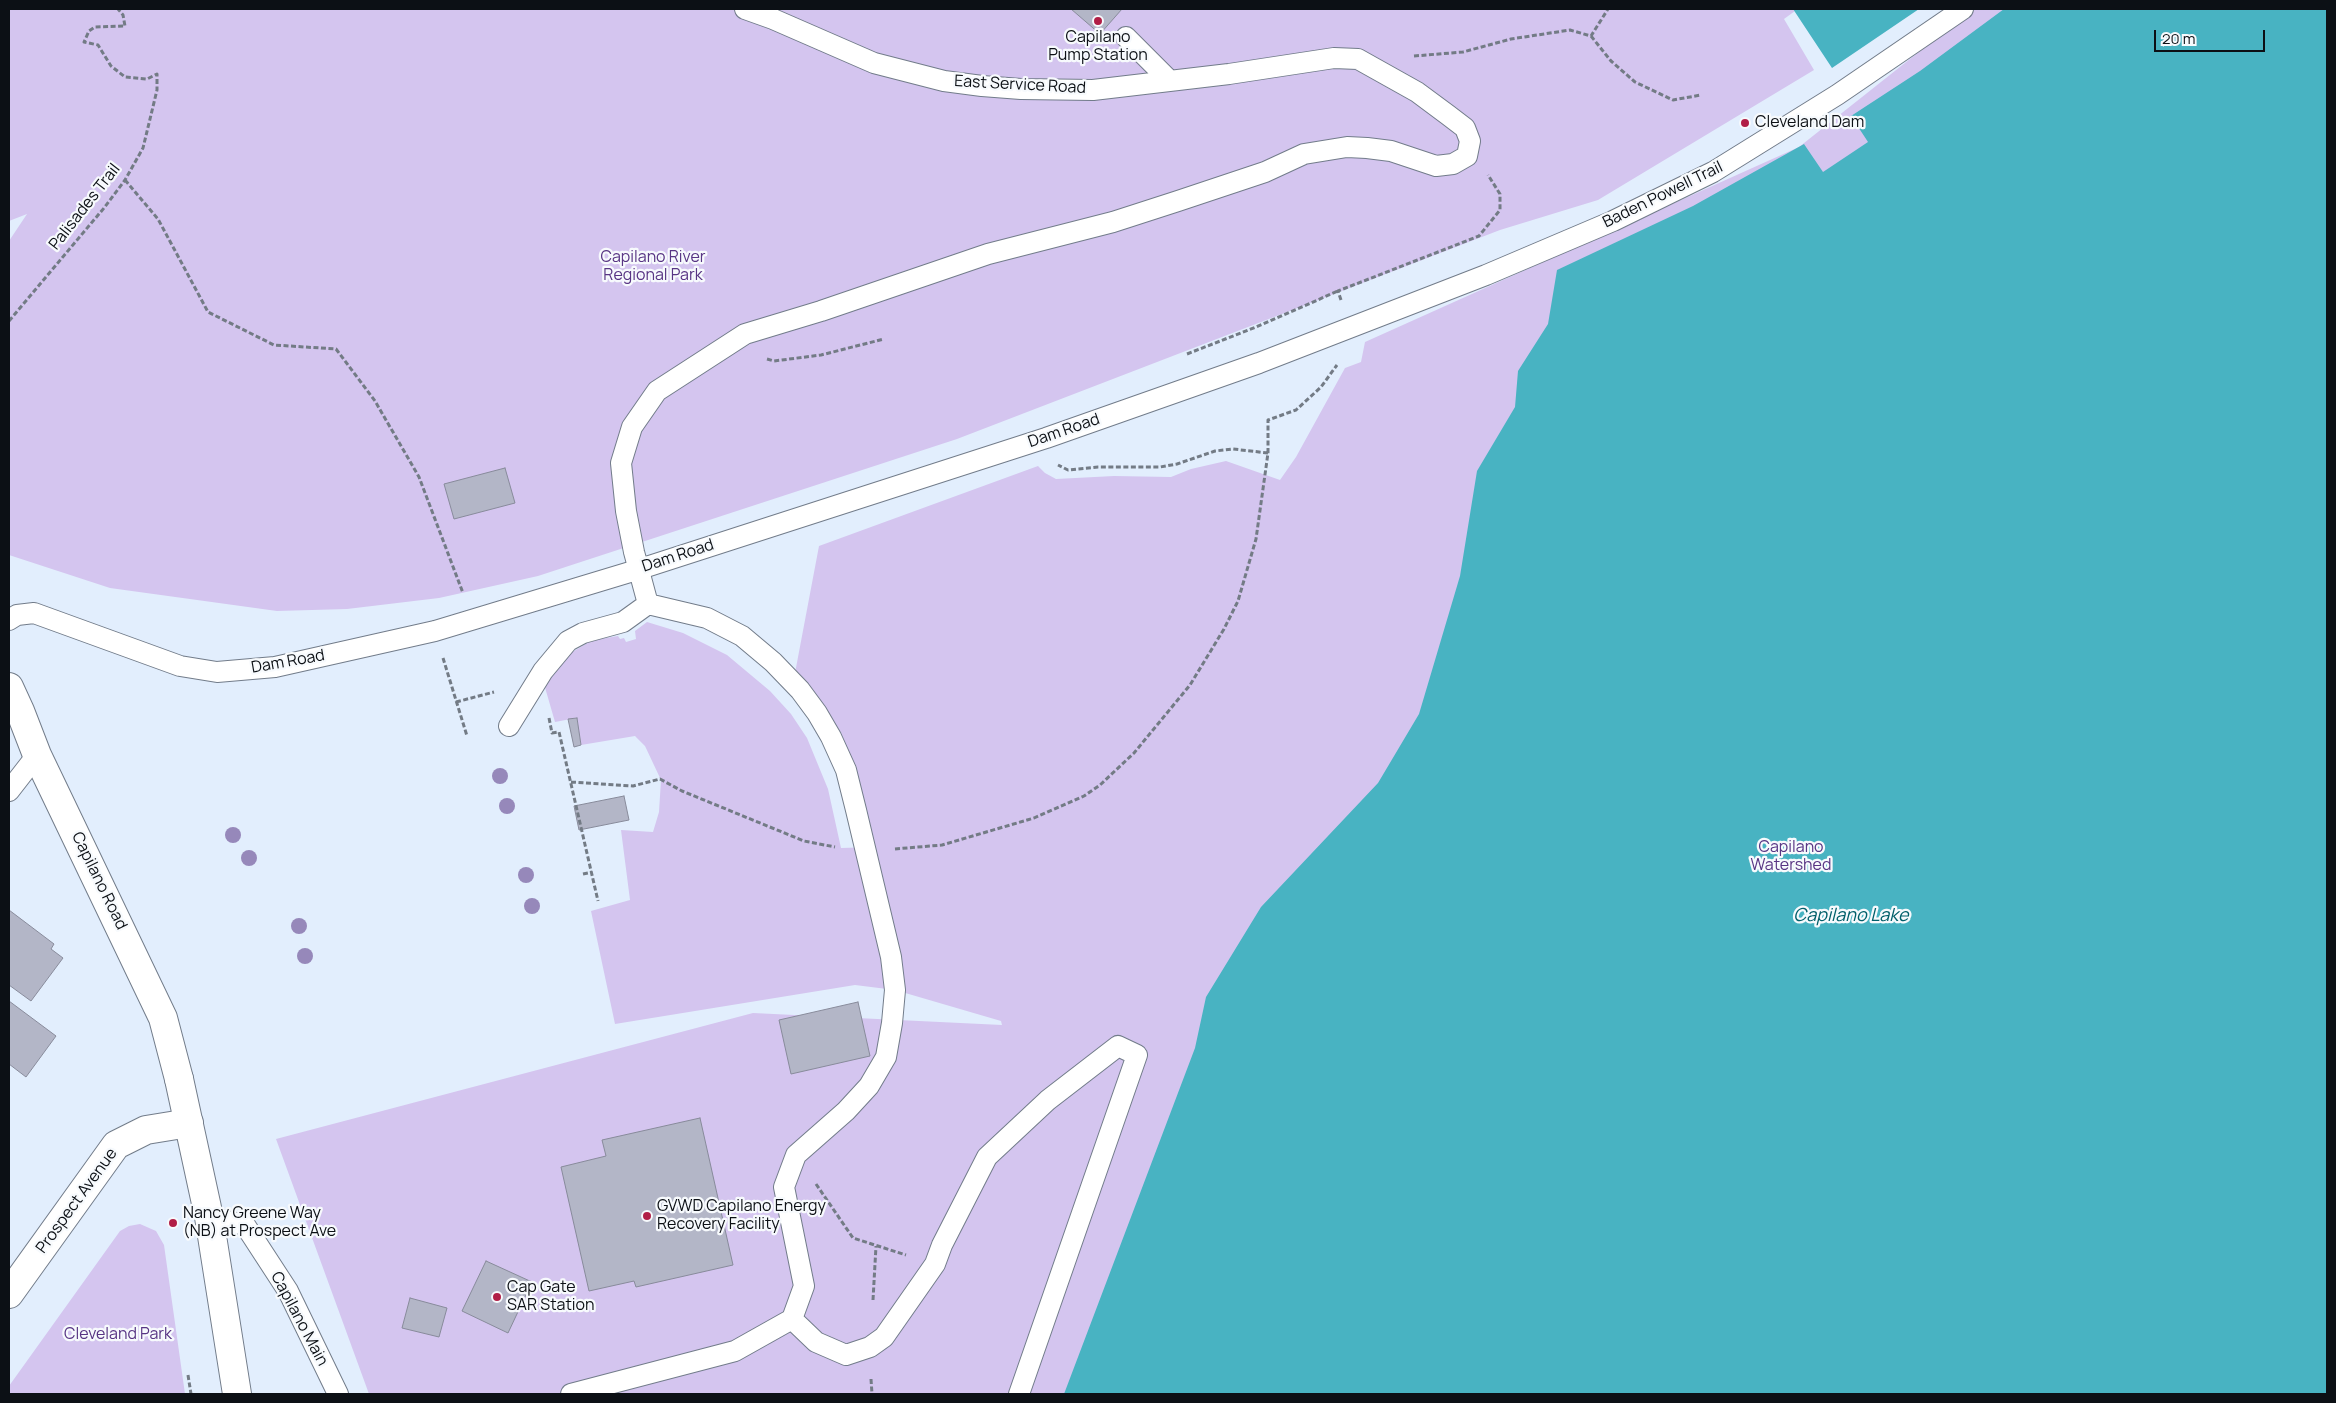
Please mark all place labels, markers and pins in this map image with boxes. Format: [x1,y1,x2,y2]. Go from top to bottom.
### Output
marker: Capilano Pump Station [1092,15,1104,27]
place label: Capilano Pump Station [1048,28,1148,66]
place label: Cleveland Dam [1755,113,1864,133]
marker: Cleveland Dam [1739,117,1751,129]
place label: GVWD Capilano Energy Recovery Facility [657,1197,826,1235]
place label: Nancy Greene Way (NB) at Prospect Ave [183,1204,336,1242]
marker: GVWD Capilano Energy Recovery Facility [641,1210,653,1222]
marker: Nancy Greene Way (NB) at Prospect Ave [167,1217,179,1229]
place label: Cap Gate SAR Station [507,1278,595,1316]
marker: Cap Gate SAR Station [491,1291,503,1303]

